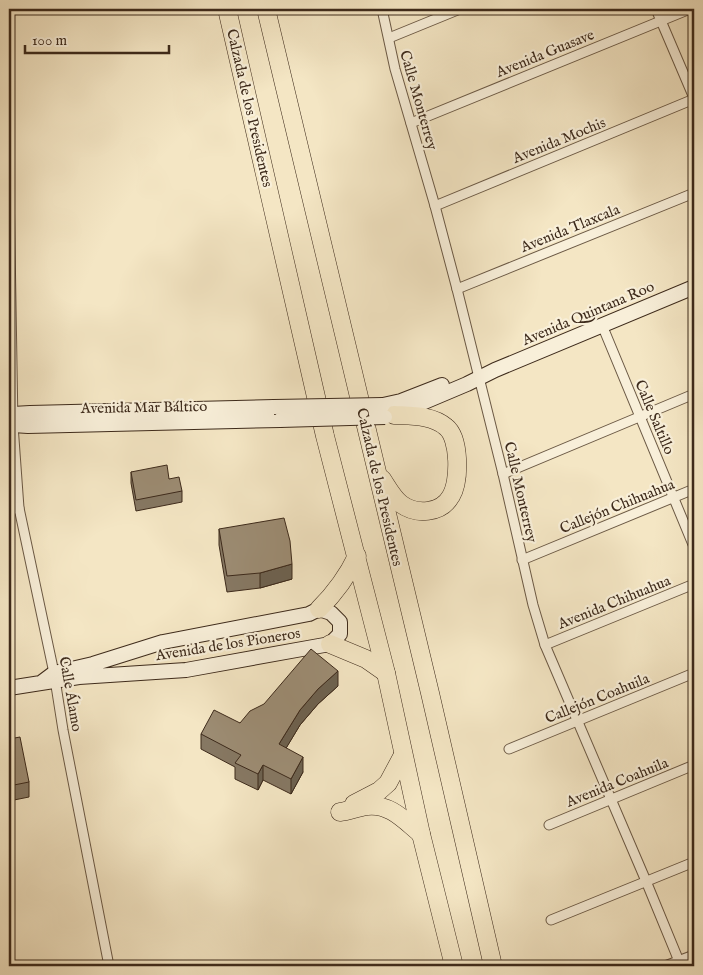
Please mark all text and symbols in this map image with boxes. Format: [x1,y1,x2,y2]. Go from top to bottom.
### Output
scale bar [25,22,169,54]
street label: Avenida Guasave [492,25,597,82]
street label: Calzada de los Presidentes [222,27,277,189]
text: 100 m [32,31,68,50]
street label: Calle Monterrey [395,48,442,153]
street label: Avenida Mochis [509,113,609,168]
street label: Avenida Tlaxcala [517,200,623,257]
street label: Avenida Quintana Roo [518,277,657,350]
street label: Calle Saltillo [630,377,679,457]
street label: Avenida Mar Báltico [80,397,207,418]
street label: Calzada de los Presidentes [352,406,407,568]
street label: Calle Monterrey [500,440,541,545]
street label: Callejón Chihuahua [557,475,678,538]
street label: Avenida Chihuahua [554,571,674,634]
street label: Avenida de los Pioneros [153,624,302,665]
street label: Calle Álamo [55,655,86,733]
street label: Callejón Coahuila [542,669,653,728]
street label: Avenida Coahuila [562,753,672,812]

